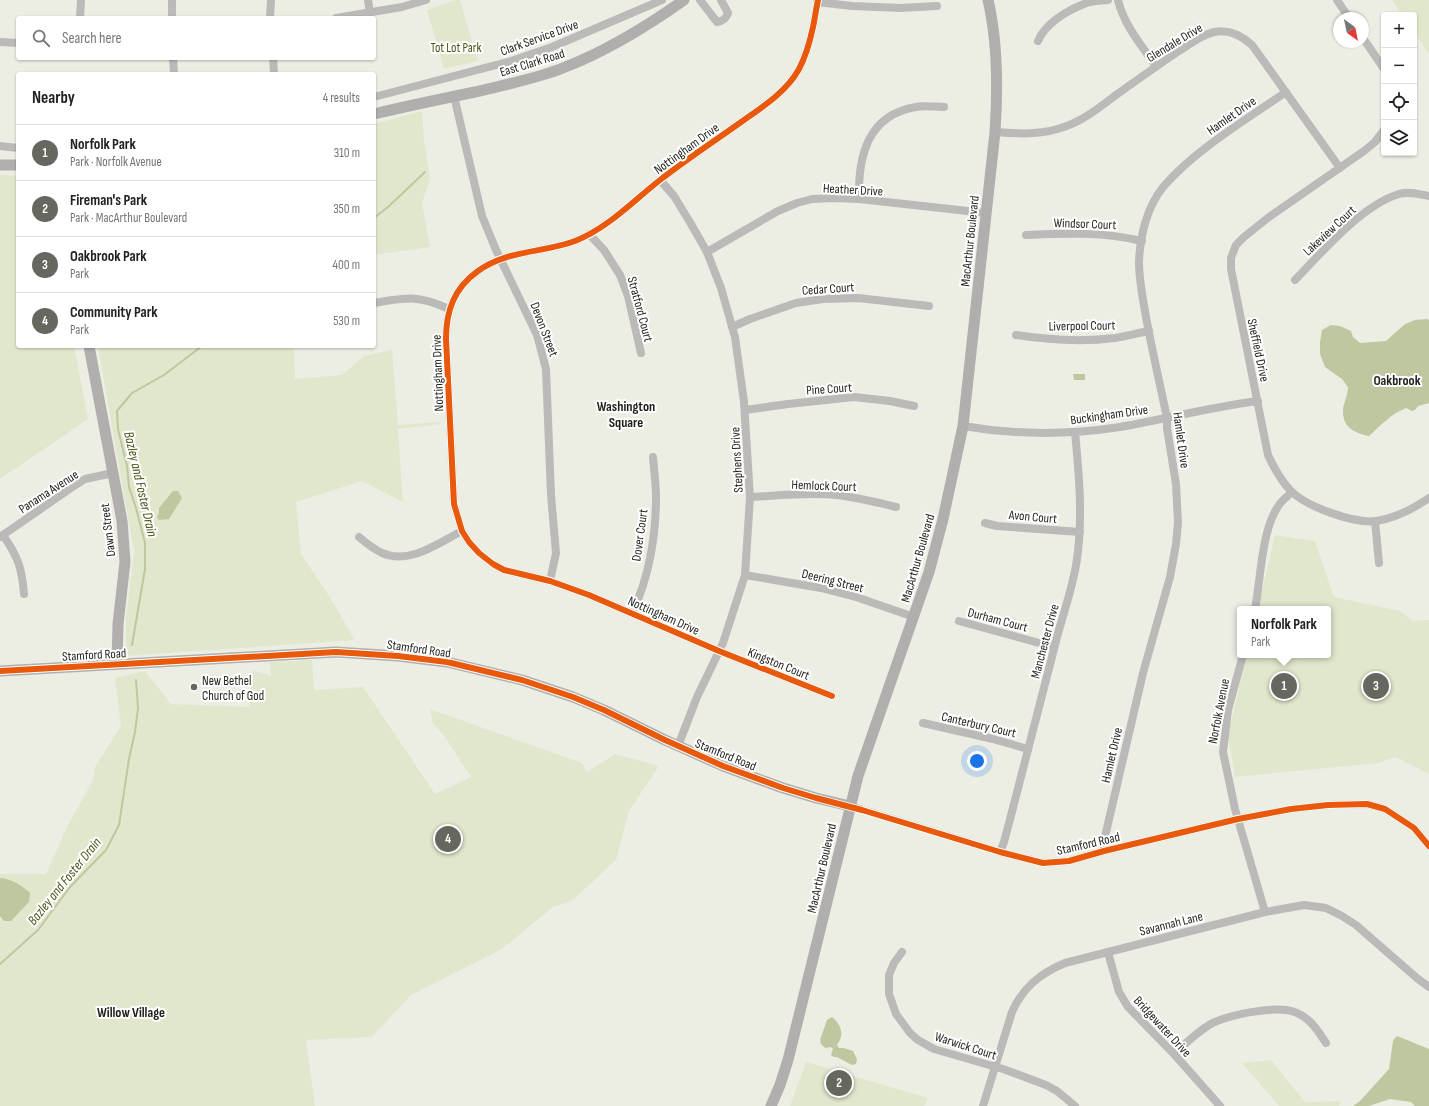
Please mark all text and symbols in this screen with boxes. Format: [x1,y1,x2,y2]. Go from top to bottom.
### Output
north arrow [1333,12,1369,48]
map controls [1381,12,1417,156]
button: + [1381,12,1417,48]
search box [16,16,376,60]
street label: Clark Service Drive [498,16,580,59]
street label: Glendale Drive [1144,20,1205,66]
icon: search [30,27,52,49]
text: Search here [62,29,122,48]
park label: Tot Lot Park [431,40,482,56]
street label: East Clark Road [498,46,567,80]
button: − [1381,48,1417,84]
button: locate [1381,84,1417,120]
text: Nearby [32,88,75,108]
text: 4 results [323,90,360,106]
street label: Hamlet Drive [1204,93,1259,139]
street label: Nottingham Drive [651,120,722,178]
button: layers [1381,120,1417,156]
text: Norfolk Park [70,135,136,154]
text: 1 [42,145,48,161]
text: 310 m [334,145,360,161]
text: Park · Norfolk Avenue [70,154,162,170]
street label: Heather Drive [823,180,883,200]
text: Fireman's Park [70,191,147,210]
street label: MacArthur Boulevard [957,195,983,287]
text: 2 [42,201,48,217]
text: 350 m [333,201,360,217]
street label: Lakeview Court [1300,202,1360,259]
text: Park · MacArthur Boulevard [70,210,187,226]
street label: Windsor Court [1053,215,1117,233]
text: Oakbrook Park [70,247,147,266]
text: 3 [42,257,48,273]
text: 400 m [333,257,360,273]
text: Park [70,266,89,282]
street label: Stratford Court [624,275,656,344]
street label: Cedar Court [801,279,855,299]
street label: Devon Street [526,300,562,359]
text: Community Park [70,303,158,322]
text: 4 [42,313,48,329]
text: 530 m [333,313,360,329]
street label: Liverpool Court [1049,317,1116,335]
street label: Sheffield Drive [1244,317,1273,383]
text: Park [70,322,89,338]
street label: Nottingham Drive [429,334,447,412]
district label: Oakbrook [1373,372,1421,389]
street label: Pine Court [806,379,852,399]
district label: Washington Square [597,398,655,431]
street label: Buckingham Drive [1069,402,1149,428]
street label: Hamlet Drive [1169,411,1193,469]
street label: Stephens Drive [727,427,747,493]
water label: Bazley and Foster Drain [120,430,161,538]
street label: Panama Avenue [16,467,81,517]
street label: Hemlock Court [791,477,857,495]
street label: Dawn Street [97,502,119,557]
street label: Avon Court [1007,507,1058,527]
street label: Dover Court [628,508,652,562]
street label: MacArthur Boulevard [898,512,938,604]
street label: Deering Street [800,566,865,596]
street label: Nottingham Drive [625,593,702,639]
street label: Manchester Drive [1027,602,1063,680]
street label: Durham Court [966,604,1030,636]
popup [1237,606,1331,658]
text: Norfolk Park [1251,615,1317,634]
text: Park [1251,634,1270,650]
street label: Stamford Road [386,637,452,661]
street label: Kingston Court [745,644,812,684]
street label: Stamford Road [61,645,127,665]
pin: 1 [1271,671,1297,701]
pin: 3 [1363,671,1389,701]
place label: New Bethel Church of God [202,673,264,704]
street label: Norfolk Avenue [1205,677,1233,745]
marker: New Bethel Church of God [189,682,199,692]
street label: Canterbury Court [940,709,1018,741]
street label: Hamlet Drive [1098,726,1126,784]
street label: Stamford Road [693,735,758,774]
your location [967,751,987,771]
street label: MacArthur Boulevard [804,822,840,915]
pin: 4 [435,824,461,854]
street label: Stamford Road [1055,829,1121,859]
water label: Bazley and Foster Drain [24,834,105,928]
street label: Savannah Lane [1138,908,1205,940]
street label: Bridgewater Drive [1130,993,1195,1060]
district label: Willow Village [97,1004,165,1021]
street label: Warwick Court [933,1028,999,1063]
pin: 2 [826,1068,852,1098]

